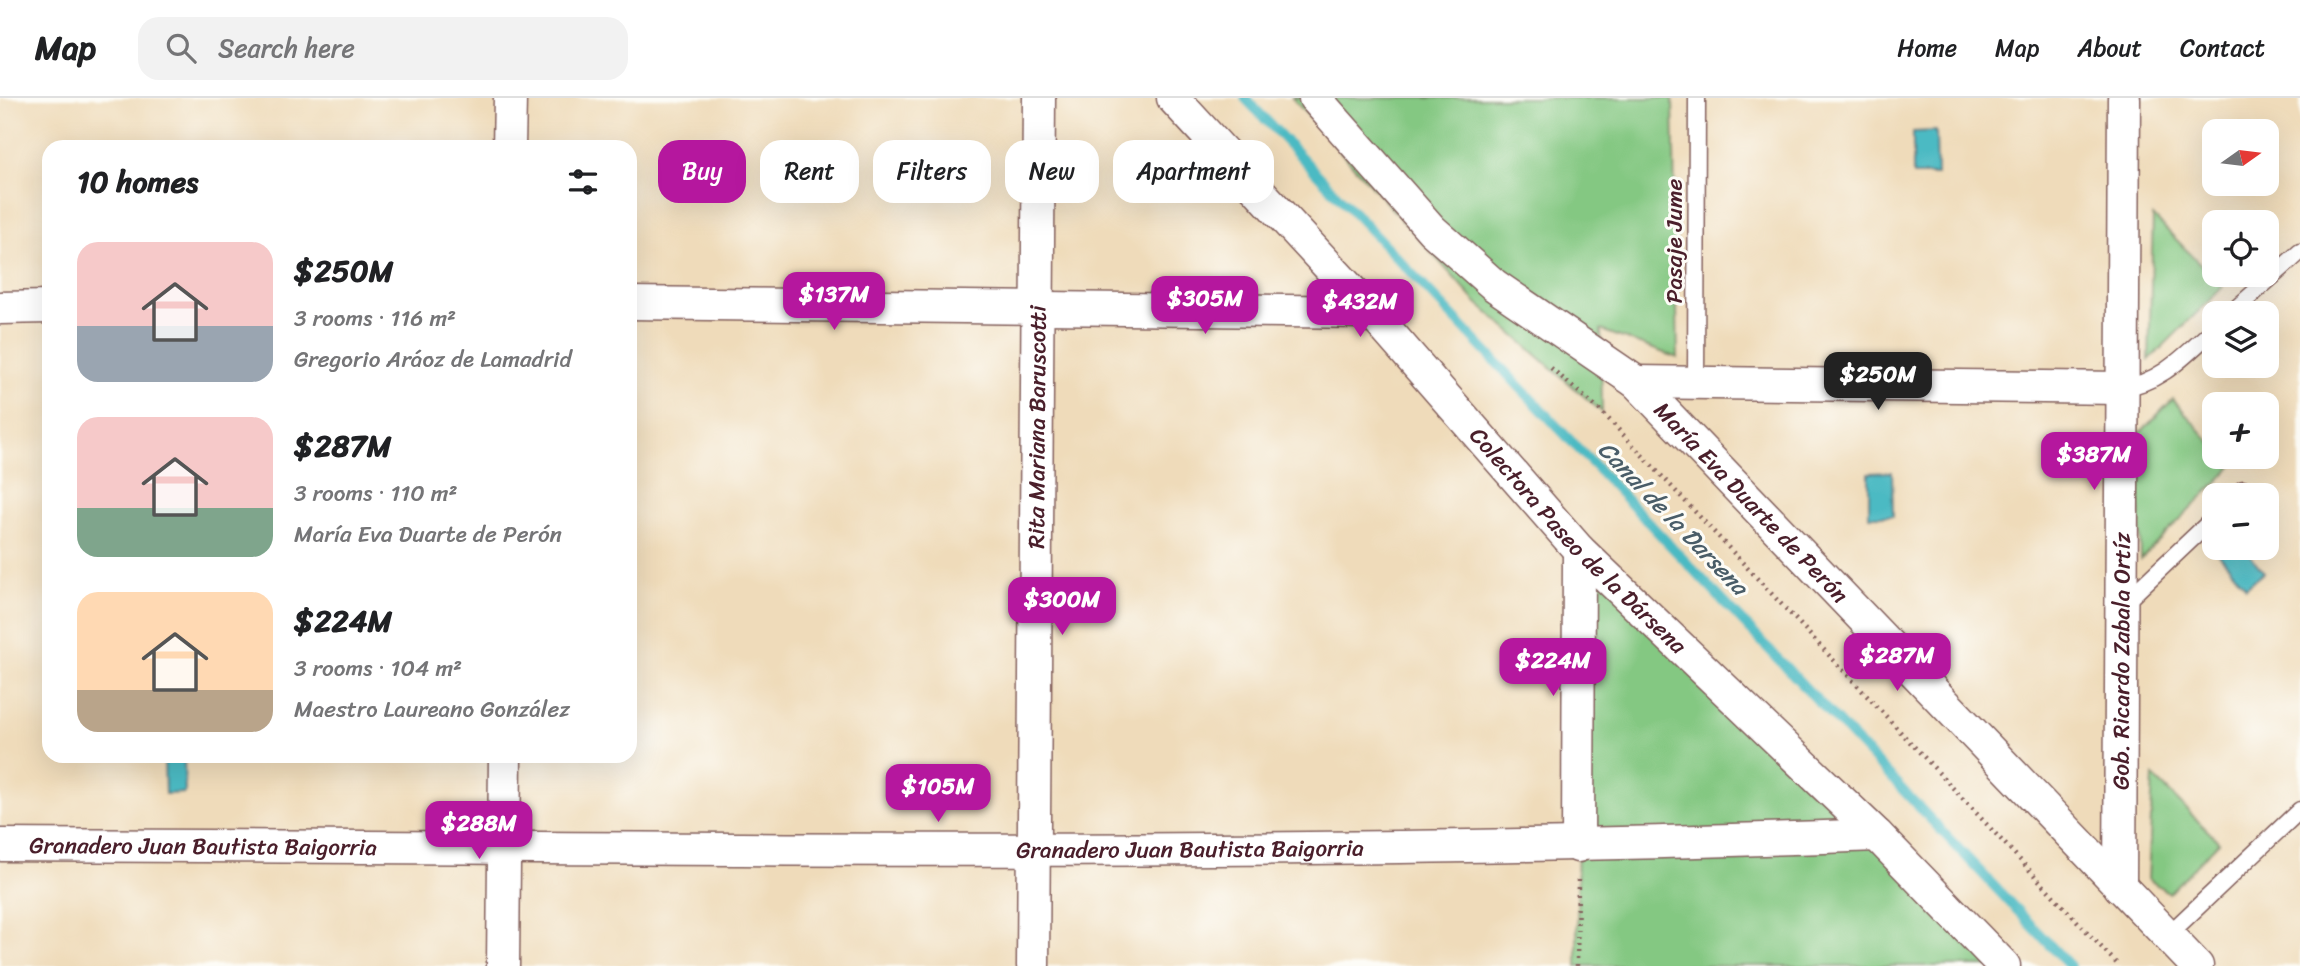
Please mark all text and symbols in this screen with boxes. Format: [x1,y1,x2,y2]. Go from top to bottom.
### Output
search box [138,17,628,80]
text: Map [35,19,96,77]
text: Search here [218,25,355,71]
text: Home [1897,27,1957,69]
text: Map [1995,27,2039,69]
text: About [2077,27,2142,69]
text: Contact [2180,27,2265,69]
icon: search [162,29,200,67]
north arrow [2202,119,2278,196]
map controls [2202,119,2279,560]
chip: Buy [658,140,746,203]
chip: Rent [760,140,859,203]
chip: Filters [873,140,991,203]
chip: New [1005,140,1099,203]
chip: Apartment [1113,140,1274,203]
text: 10 homes [77,155,198,209]
icon: filters [564,163,602,201]
street label: Pasaje Jume [1654,178,1695,303]
button: locate [2202,210,2279,287]
text: $250M [294,244,393,298]
icon: home [133,270,217,354]
pin: $137M [785,272,883,332]
text: $137M [799,274,869,315]
pin: $305M [1156,276,1254,336]
text: $305M [1167,278,1243,319]
pin: $432M [1311,280,1409,339]
text: $432M [1323,281,1397,322]
text: 3 rooms · 116 m² [294,298,456,339]
button: layers [2202,301,2279,378]
street label: Rita Mariana Baruscotti [1015,305,1058,549]
text: Gregorio Aráoz de Lamadrid [294,339,572,380]
pin: $250M [1829,352,1927,412]
text: $250M [1840,354,1916,395]
street label: María Eva Duarte de Perón [1644,391,1859,613]
button: + [2202,392,2279,469]
street label: Colectora Paseo de la Dársena [1459,417,1697,664]
text: $287M [294,419,391,473]
water label: Canal de la Darsena [1587,430,1760,607]
pin: $387M [2045,432,2143,492]
text: $387M [2057,434,2131,475]
icon: home [133,445,217,529]
text: 3 rooms · 110 m² [294,473,458,514]
button: − [2202,483,2279,560]
text: María Eva Duarte de Perón [294,514,562,555]
street label: Gob. Ricardo Zabala Ortíz [2100,532,2142,790]
pin: $300M [1013,578,1111,637]
text: $300M [1024,579,1100,620]
text: $224M [294,594,392,648]
icon: home [133,620,217,704]
pin: $287M [1848,634,1946,693]
text: $287M [1860,635,1934,676]
pin: $224M [1504,638,1602,698]
text: $224M [1515,640,1591,681]
text: 3 rooms · 104 m² [294,648,462,689]
text: Maestro Laureano González [294,689,570,730]
pin: $105M [889,764,987,824]
text: $105M [902,766,974,807]
pin: $288M [430,802,528,861]
text: $288M [441,803,517,844]
street label: Granadero Juan Bautista Baigorria [29,825,377,868]
street label: Granadero Juan Bautista Baigorria [1016,827,1365,870]

